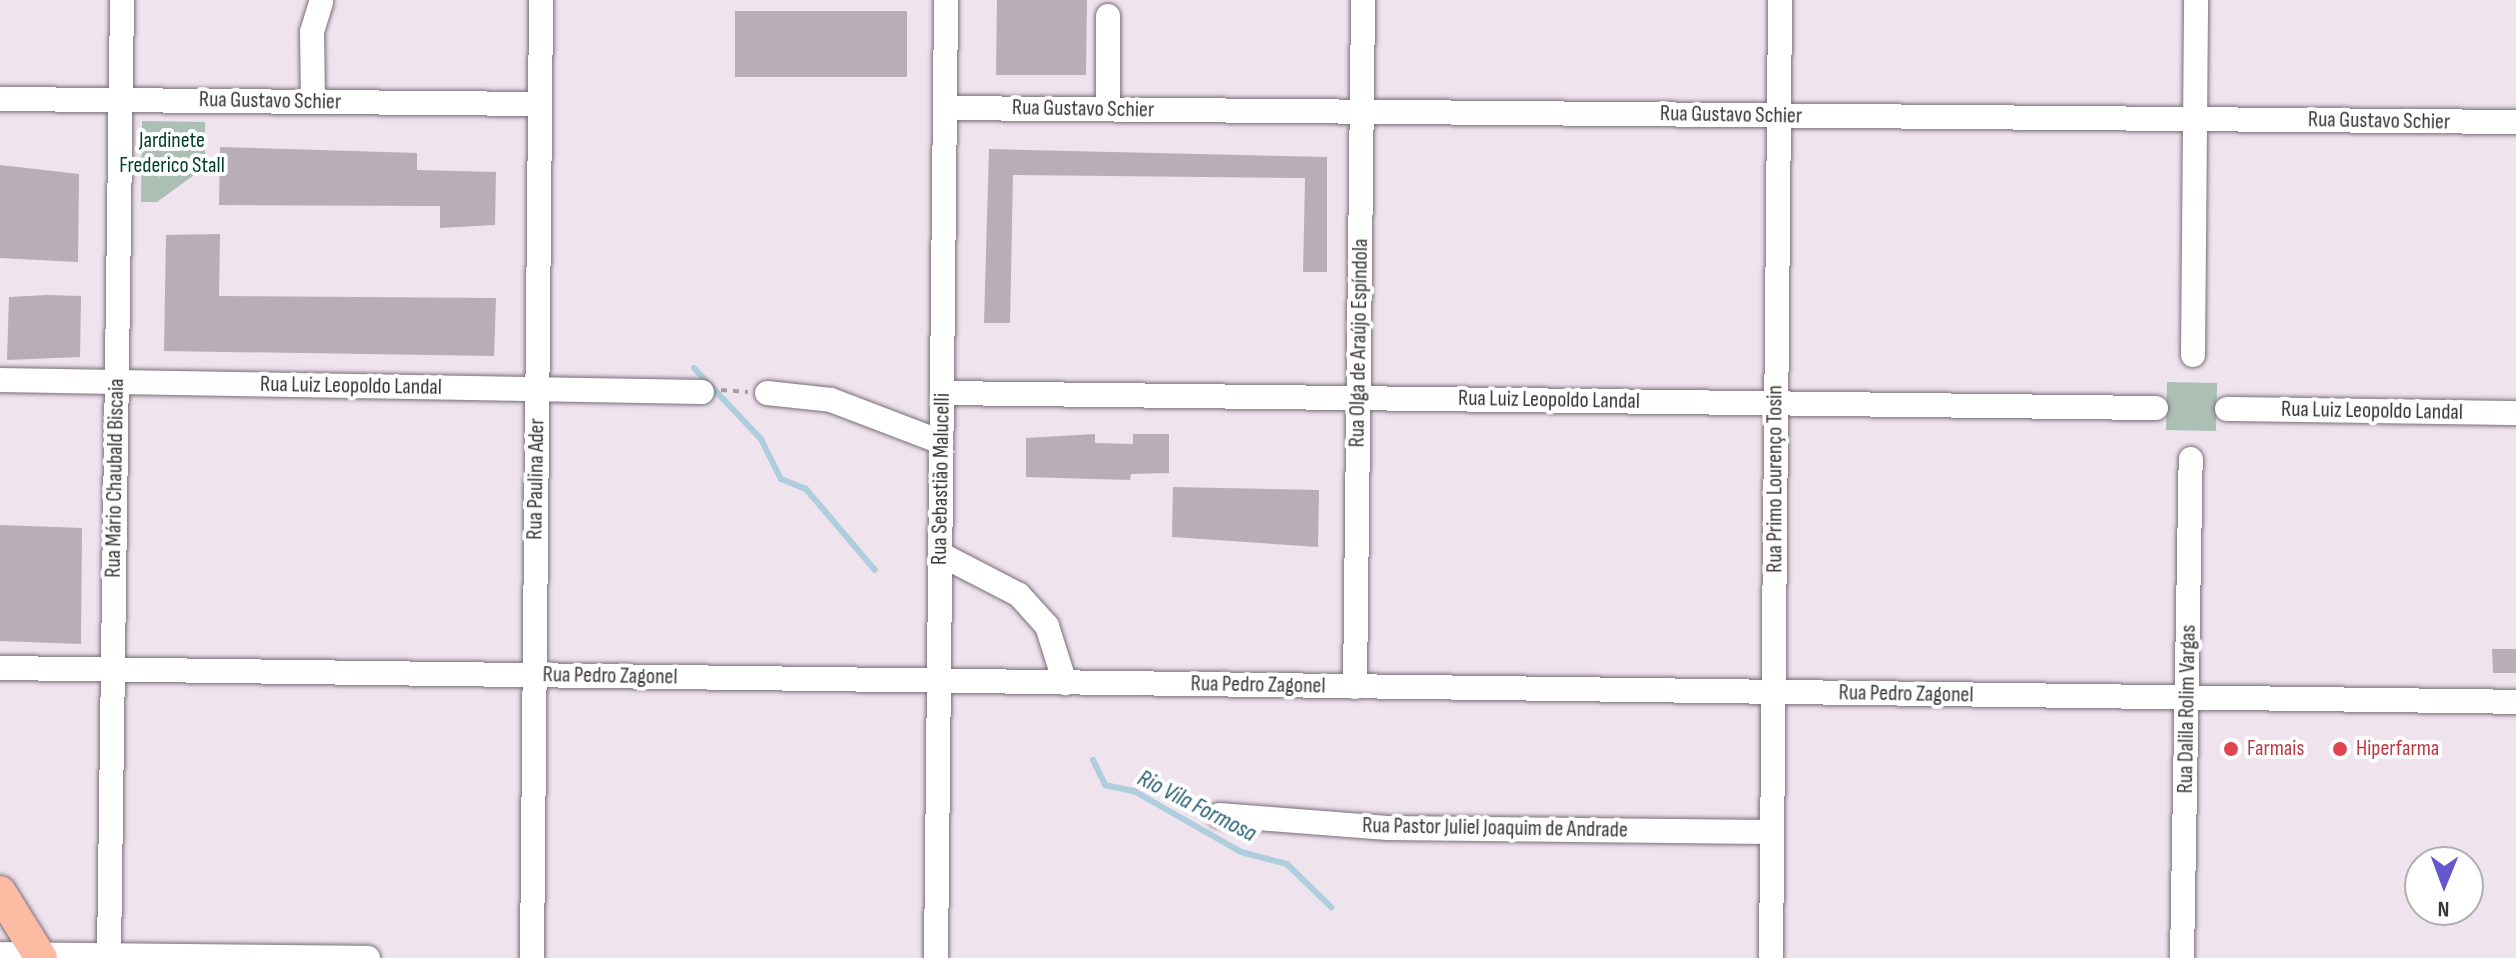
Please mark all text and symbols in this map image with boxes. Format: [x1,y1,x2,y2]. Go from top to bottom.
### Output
street label: Rua Gustavo Schier [199,87,341,115]
street label: Rua Gustavo Schier [1012,95,1154,123]
street label: Rua Gustavo Schier [1660,101,1802,129]
street label: Rua Gustavo Schier [2308,107,2450,135]
park label: Jardinete Frederico Stall [119,127,225,178]
street label: Rua Olga de Araújo Espíndola [1344,238,1374,448]
street label: Rua Luiz Leopoldo Landal [260,371,442,401]
street label: Rua Mário Chaubald Biscaia [100,378,130,578]
street label: Rua Luiz Leopoldo Landal [1458,385,1640,415]
street label: Rua Primo Lourenço Tosin [1762,385,1788,573]
street label: Rua Sebastião Malucelli [926,393,956,565]
street label: Rua Luiz Leopoldo Landal [2281,396,2463,426]
street label: Rua Paulina Ader [522,418,550,540]
street label: Rua Dalila Rolim Vargas [2172,624,2202,794]
street label: Rua Pedro Zagonel [542,662,678,690]
street label: Rua Pedro Zagonel [1190,671,1326,699]
street label: Rua Pedro Zagonel [1838,680,1974,708]
place label: Farmais [2247,736,2304,762]
place label: Hiperfarma [2356,736,2439,762]
marker: Farmais [2222,740,2240,758]
marker: Hiperfarma [2331,740,2349,758]
water label: Rio Vila Formosa [1133,764,1261,848]
street label: Rua Pastor Juliel Joaquim de Andrade [1362,812,1628,844]
north arrow [2404,846,2484,926]
text: N [2437,895,2450,922]

